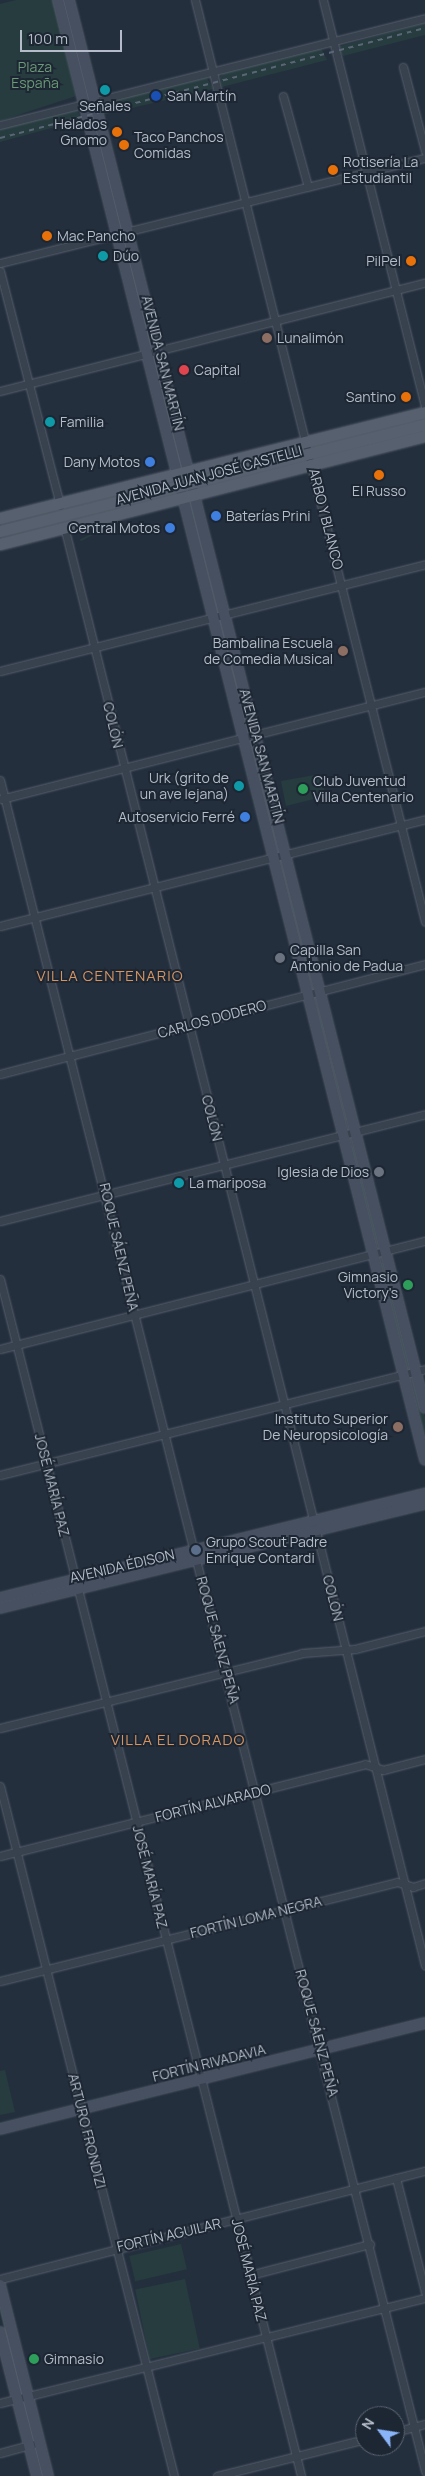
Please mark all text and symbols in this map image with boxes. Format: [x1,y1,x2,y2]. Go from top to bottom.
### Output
scale bar [22,20,125,52]
text: 100 m [28,28,68,49]
park label: Plaza España [11,59,59,92]
marker: Señales [99,84,111,96]
place label: San Martín [167,88,236,104]
marker: San Martín [149,89,163,103]
place label: Señales [79,98,131,114]
place label: Helados Gnomo [54,116,107,148]
marker: Helados Gnomo [111,126,123,138]
place label: Taco Panchos Comidas [134,129,224,162]
marker: Taco Panchos Comidas [118,139,130,151]
place label: Rotisería La Estudiantil [343,154,418,186]
marker: Rotisería La Estudiantil [327,164,339,176]
place label: Mac Pancho [57,228,136,244]
marker: Mac Pancho [41,230,53,242]
place label: Dúo [113,248,139,264]
marker: Dúo [97,250,109,262]
place label: PilPel [366,253,401,269]
marker: PilPel [405,255,417,267]
street label: AVENIDA SAN MARTÍN [138,294,188,432]
place label: Lunalimón [277,330,344,346]
marker: Lunalimón [261,332,273,344]
place label: Capital [194,362,240,378]
marker: Capital [178,364,190,376]
place label: Santino [346,389,396,405]
marker: Santino [400,391,412,403]
place label: Familia [60,414,104,430]
marker: Familia [44,416,56,428]
street label: AVENIDA JUAN JOSÉ CASTELLI [114,442,304,508]
place label: Dany Motos [64,454,140,470]
marker: Dany Motos [144,456,156,468]
street label: ARBO Y BLANCO [305,466,347,572]
marker: El Russo [373,469,385,481]
place label: El Russo [352,483,406,499]
place label: Baterías Prini [226,508,310,524]
marker: Baterías Prini [210,510,222,522]
place label: Central Motos [69,520,160,536]
marker: Central Motos [164,522,176,534]
place label: Bambalina Escuela de Comedia Musical [204,635,333,668]
marker: Bambalina Escuela de Comedia Musical [337,645,349,657]
street label: AVENIDA SAN MARTÍN [236,687,288,825]
street label: COLÓN [100,700,126,750]
place label: Urk (grito de un ave lejana) [140,770,229,802]
place label: Club Juventud Villa Centenario [313,773,414,806]
marker: Urk (grito de un ave lejana) [233,780,245,792]
marker: Club Juventud Villa Centenario [297,783,309,795]
place label: Autoservicio Ferré [118,809,235,825]
marker: Autoservicio Ferré [239,811,251,823]
place label: Capilla San Antonio de Padua [290,942,403,974]
marker: Capilla San Antonio de Padua [274,952,286,964]
district label: VILLA CENTENARIO [34,967,186,985]
street label: CARLOS DODERO [156,996,268,1042]
street label: COLÓN [198,1093,226,1143]
place label: Iglesia de Dios [277,1164,369,1180]
marker: Iglesia de Dios [373,1166,385,1178]
place label: La mariposa [189,1175,266,1191]
marker: La mariposa [173,1177,185,1189]
street label: ROQUE SÁENZ PEÑA [96,1181,142,1313]
place label: Gimnasio Victory's [338,1269,398,1302]
marker: Gimnasio Victory's [402,1279,414,1291]
place label: Instituto Superior De Neuropsicología [263,1411,388,1444]
marker: Instituto Superior De Neuropsicología [392,1421,404,1433]
street label: JOSÉ MARÍA PAZ [31,1432,73,1538]
place label: Grupo Scout Padre Enrique Contardi [206,1534,327,1566]
marker: Grupo Scout Padre Enrique Contardi [190,1544,202,1556]
street label: AVENIDA ÉDISON [68,1546,176,1586]
street label: COLÓN [319,1573,347,1623]
street label: ROQUE SÁENZ PEÑA [193,1575,243,1705]
district label: VILLA EL DORADO [108,1731,248,1749]
street label: FORTÍN ALVARADO [153,1781,273,1825]
street label: JOSÉ MARÍA PAZ [129,1824,171,1930]
street label: FORTÍN LOMA NEGRA [188,1893,324,1941]
street label: ROQUE SÁENZ PEÑA [292,1968,342,2098]
street label: FORTÍN RIVADAVIA [151,2041,267,2085]
street label: ARTURO FRONDIZI [65,2072,109,2190]
street label: FORTÍN AGUILAR [115,2215,223,2255]
street label: JOSÉ MARÍA PAZ [228,2217,270,2323]
place label: Gimnasio [44,2351,104,2367]
marker: Gimnasio [28,2353,40,2365]
north arrow [355,2406,405,2456]
text: N [357,2414,378,2433]

